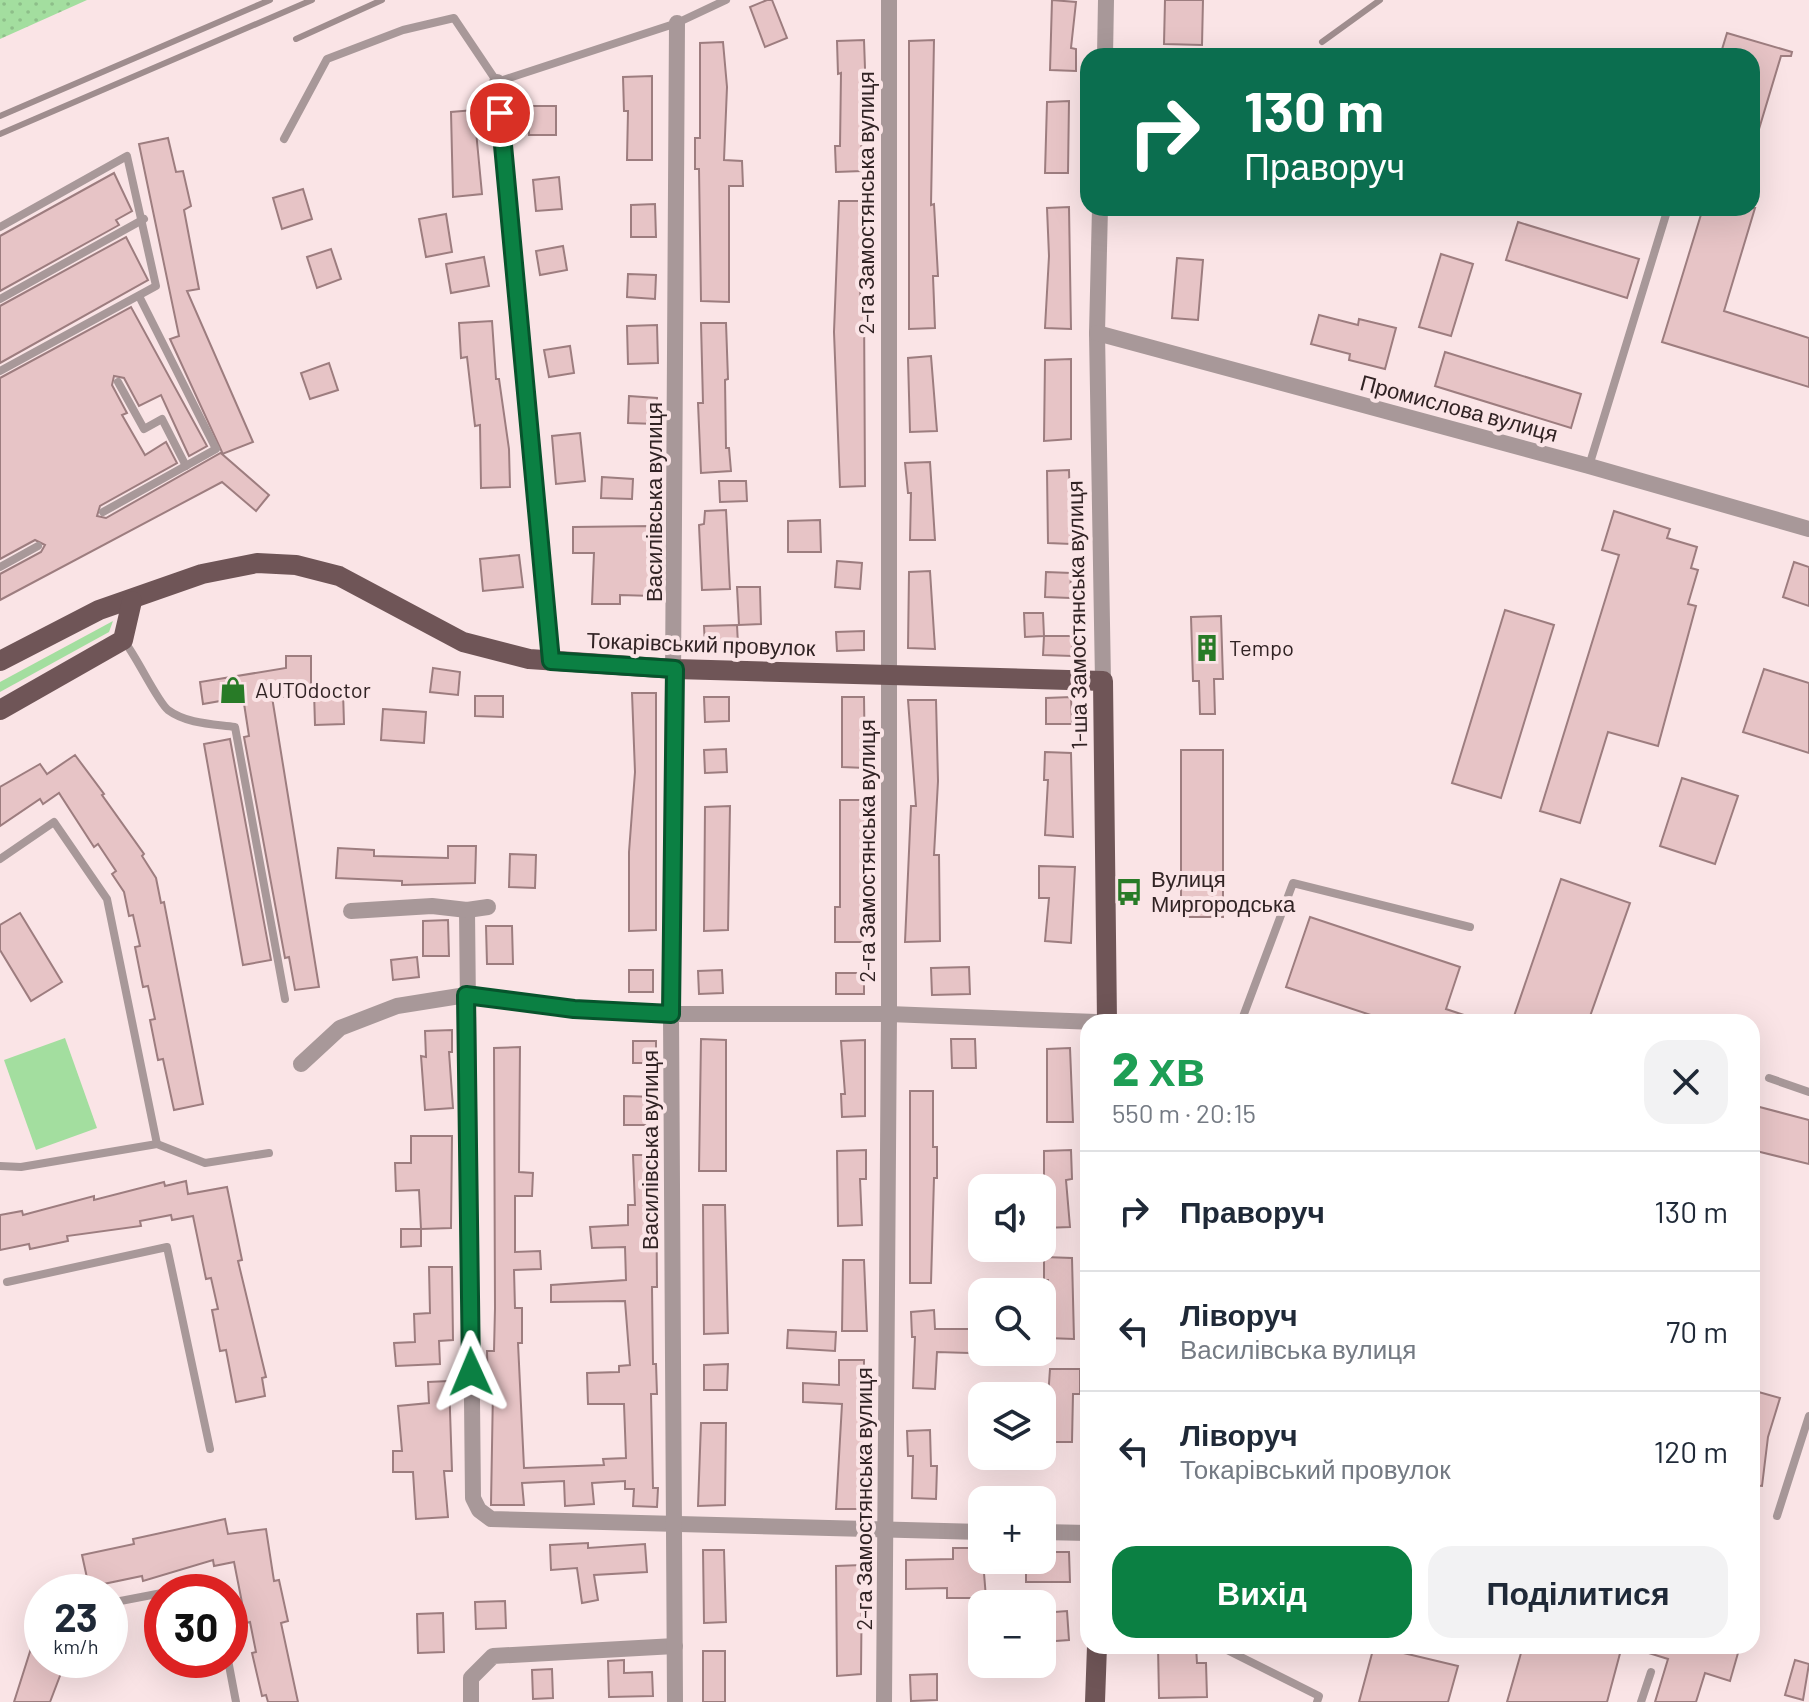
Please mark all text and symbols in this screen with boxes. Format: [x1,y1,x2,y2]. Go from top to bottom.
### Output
street label: 2-га Замостянська вулиця [852,71,879,335]
text: 130 m [1244,76,1384,143]
pin [466,79,534,147]
icon: right [1112,80,1216,184]
icon: arrive [478,91,522,135]
text: Праворуч [1244,144,1405,187]
street label: Промислова вулиця [1357,368,1561,447]
street label: Василівська вулиця [640,402,667,602]
street label: 1-ша Замостянська вулиця [1061,480,1092,750]
street label: Токарівський провулок [586,626,816,661]
building icon: Tempo [1192,633,1222,663]
place label: Tempo [1229,634,1294,660]
shop icon: AUTOdoctor [218,675,248,705]
place label: AUTOdoctor [255,676,371,702]
street label: 2-га Замостянська вулиця [853,719,880,983]
place label: Вулиця Миргородська [1151,865,1296,917]
bus stop icon: Вулиця Миргородська [1114,877,1144,907]
text: 2 хв [1112,1038,1205,1096]
button: close [1644,1040,1728,1124]
street label: Василівська вулиця [636,1050,663,1250]
text: 550 m · 20:15 [1112,1097,1256,1128]
map controls [968,1174,1056,1678]
button: sound [968,1174,1056,1262]
icon: right [1112,1189,1156,1233]
text: Праворуч [1180,1193,1325,1229]
text: 130 m [1654,1193,1728,1229]
button: search [968,1278,1056,1366]
text: Ліворуч [1180,1296,1298,1332]
icon: left [1112,1309,1156,1353]
text: 70 m [1666,1313,1728,1349]
position arrow [429,1330,513,1414]
text: Василівська вулиця [1180,1333,1416,1364]
street label: 2-га Замостянська вулиця [850,1367,877,1631]
button: layers [968,1382,1056,1470]
text: Ліворуч [1180,1416,1298,1452]
icon: left [1112,1429,1156,1473]
text: 120 m [1654,1433,1728,1469]
text: Токарівський провулок [1180,1453,1451,1484]
button: + [968,1486,1056,1574]
button: Вихід [1112,1546,1412,1638]
button: Поділитися [1428,1546,1728,1638]
speed limit sign: 30 [144,1574,248,1678]
button: − [968,1590,1056,1678]
text: 23 [54,1592,98,1640]
text: km/h [53,1634,99,1658]

